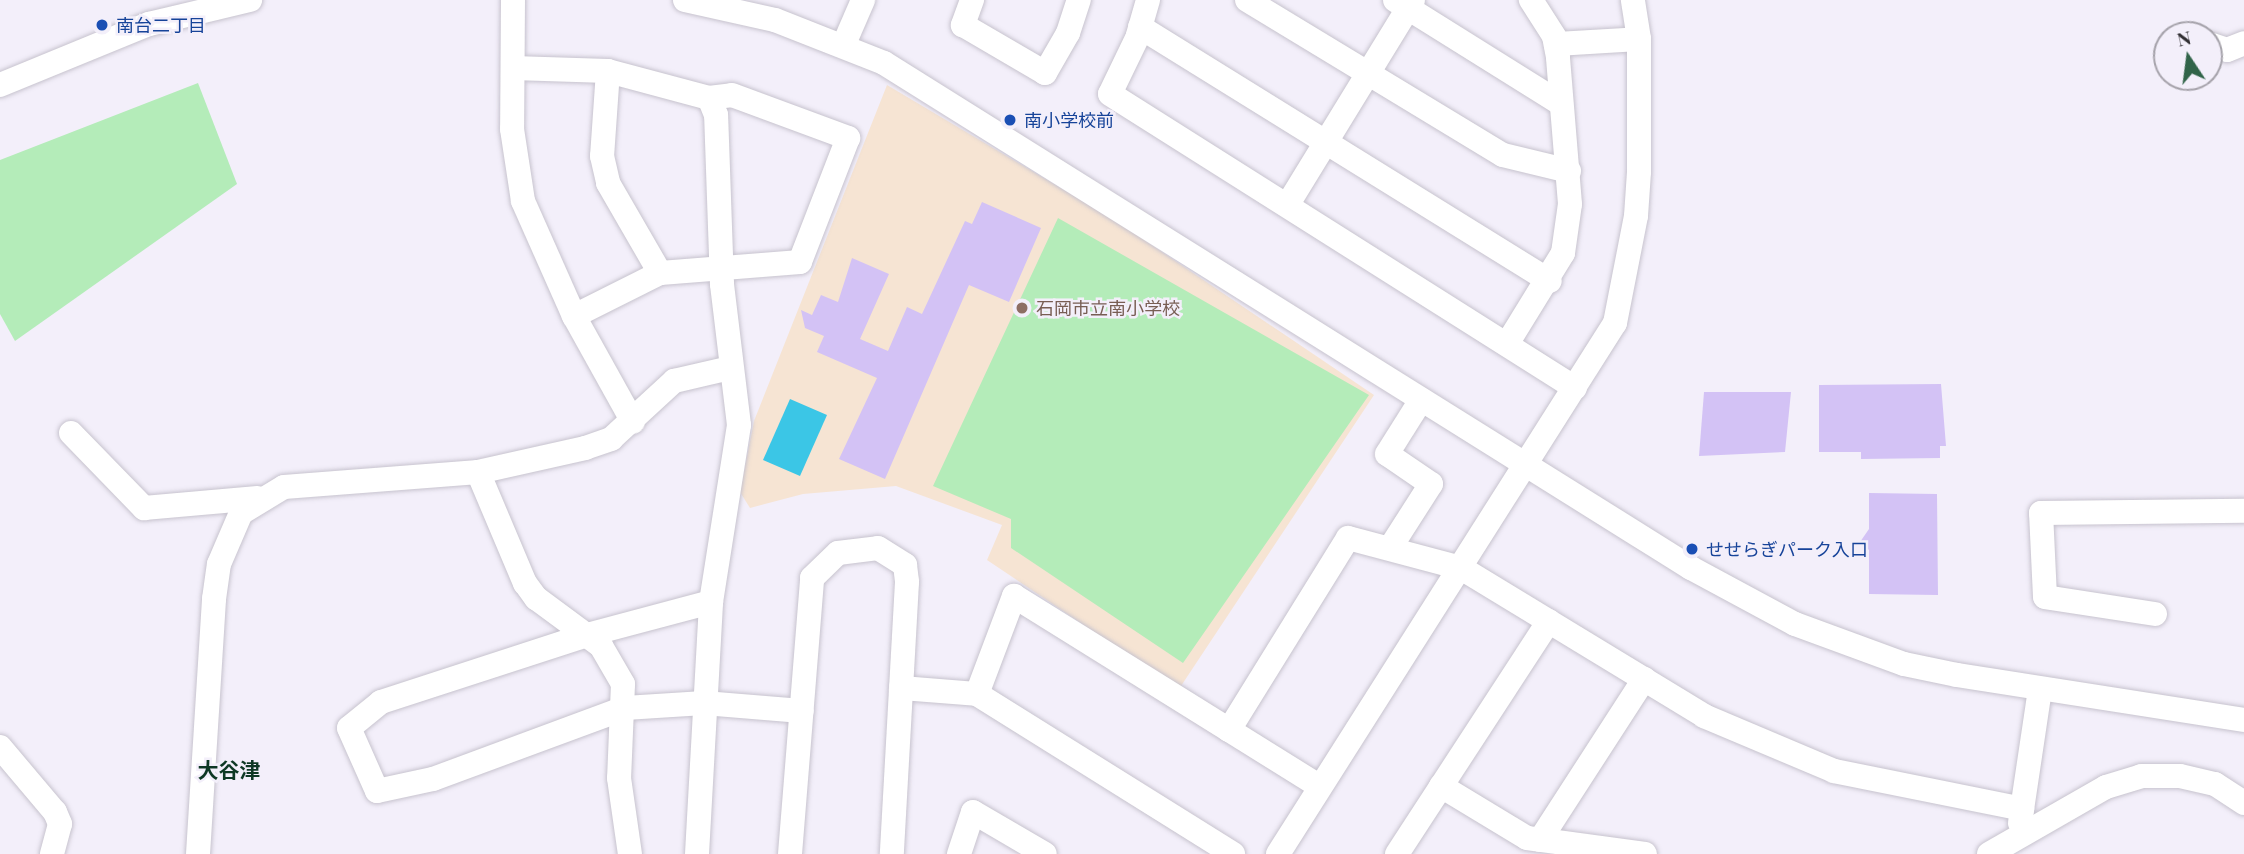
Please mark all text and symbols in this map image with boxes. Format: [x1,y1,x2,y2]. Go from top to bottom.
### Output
place label: 南台二丁目 [116,14,206,36]
marker: 南台二丁目 [94,17,110,33]
north arrow [2153,21,2223,91]
text: N [2174,23,2193,52]
place label: 南小学校前 [1024,109,1114,131]
marker: 南小学校前 [1002,112,1018,128]
place label: 石岡市立南小学校 [1036,297,1180,319]
marker: 石岡市立南小学校 [1014,300,1030,316]
place label: せせらぎパーク入口 [1706,538,1868,560]
marker: せせらぎパーク入口 [1684,541,1700,557]
district label: 大谷津 [198,756,260,782]

